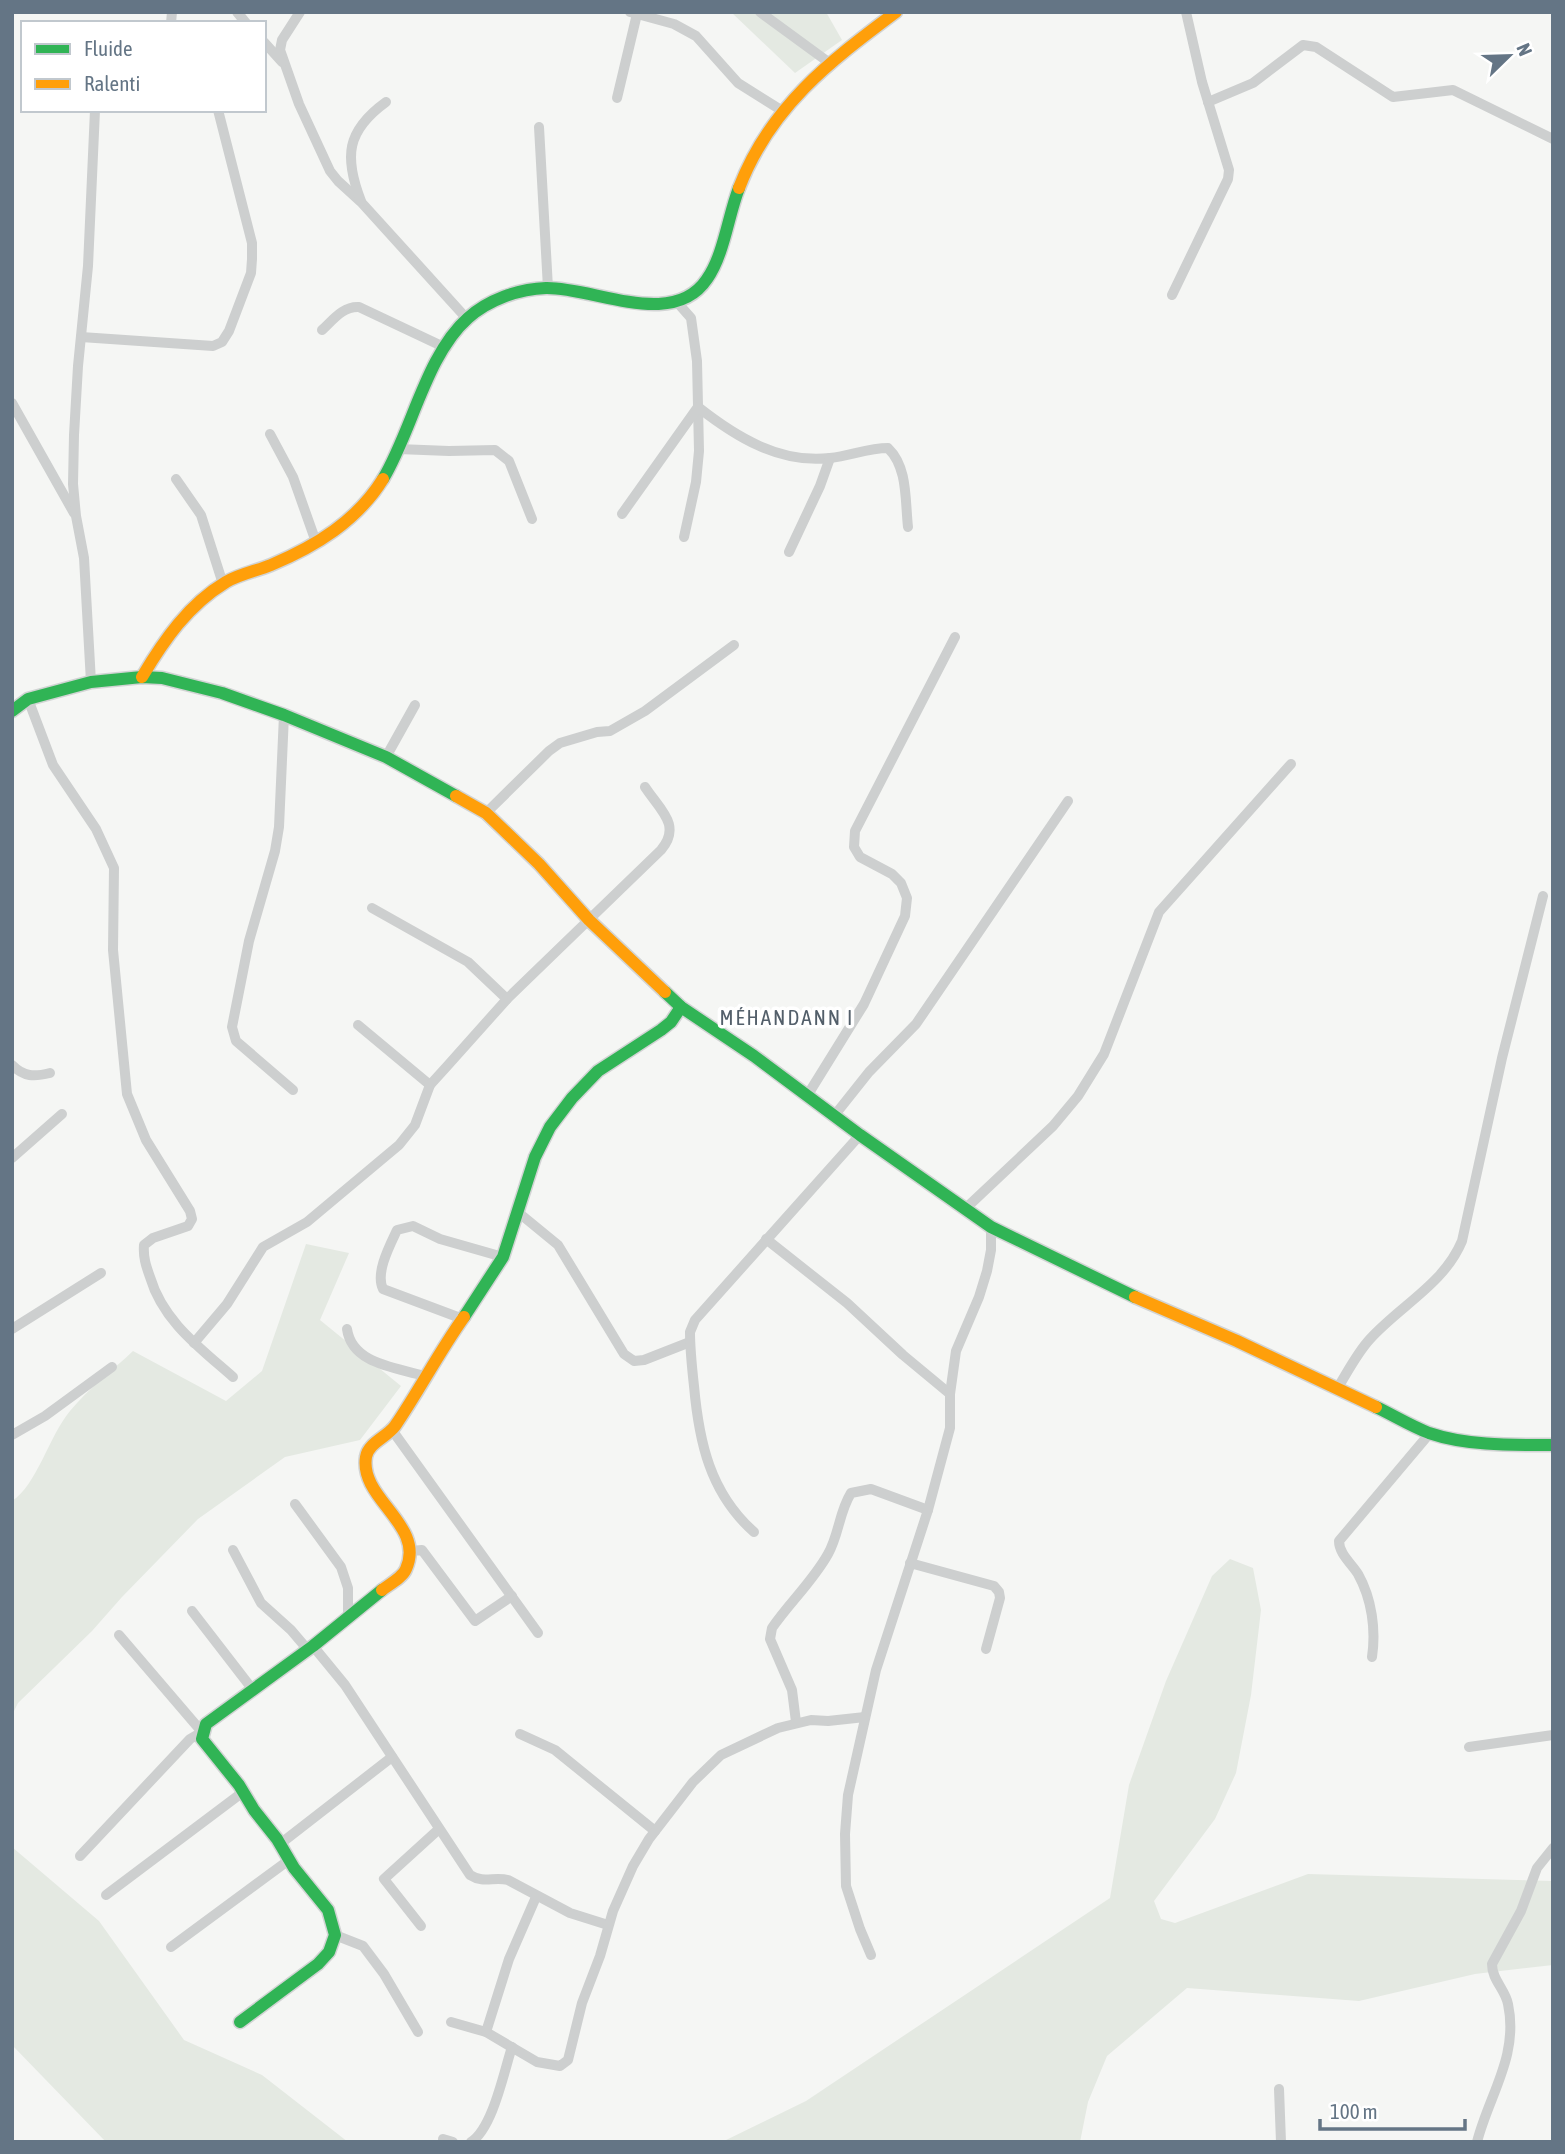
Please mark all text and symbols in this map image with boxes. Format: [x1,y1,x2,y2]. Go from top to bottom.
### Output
legend [21,21,266,112]
north arrow [1474,21,1544,91]
text: Fluide [84,36,133,60]
text: N [1512,40,1537,59]
text: Ralenti [84,71,140,95]
district label: MÉHANDANN I [720,1005,854,1029]
scale bar [1320,2088,1465,2132]
text: 100 m [1330,2099,1378,2123]

